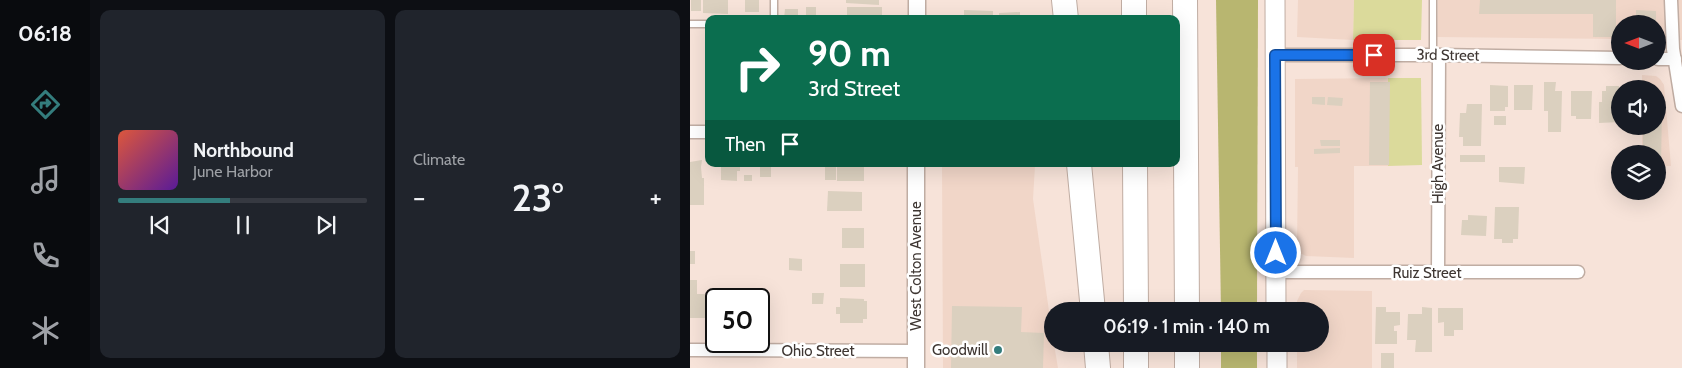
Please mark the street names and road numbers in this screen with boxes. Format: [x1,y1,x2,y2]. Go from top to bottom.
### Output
street label: 3rd Street [1416,45,1480,65]
street label: High Avenue [1429,124,1447,204]
street label: West Colton Avenue [907,201,925,331]
street label: Ruiz Street [1393,264,1461,282]
street label: Ohio Street [782,342,854,360]

